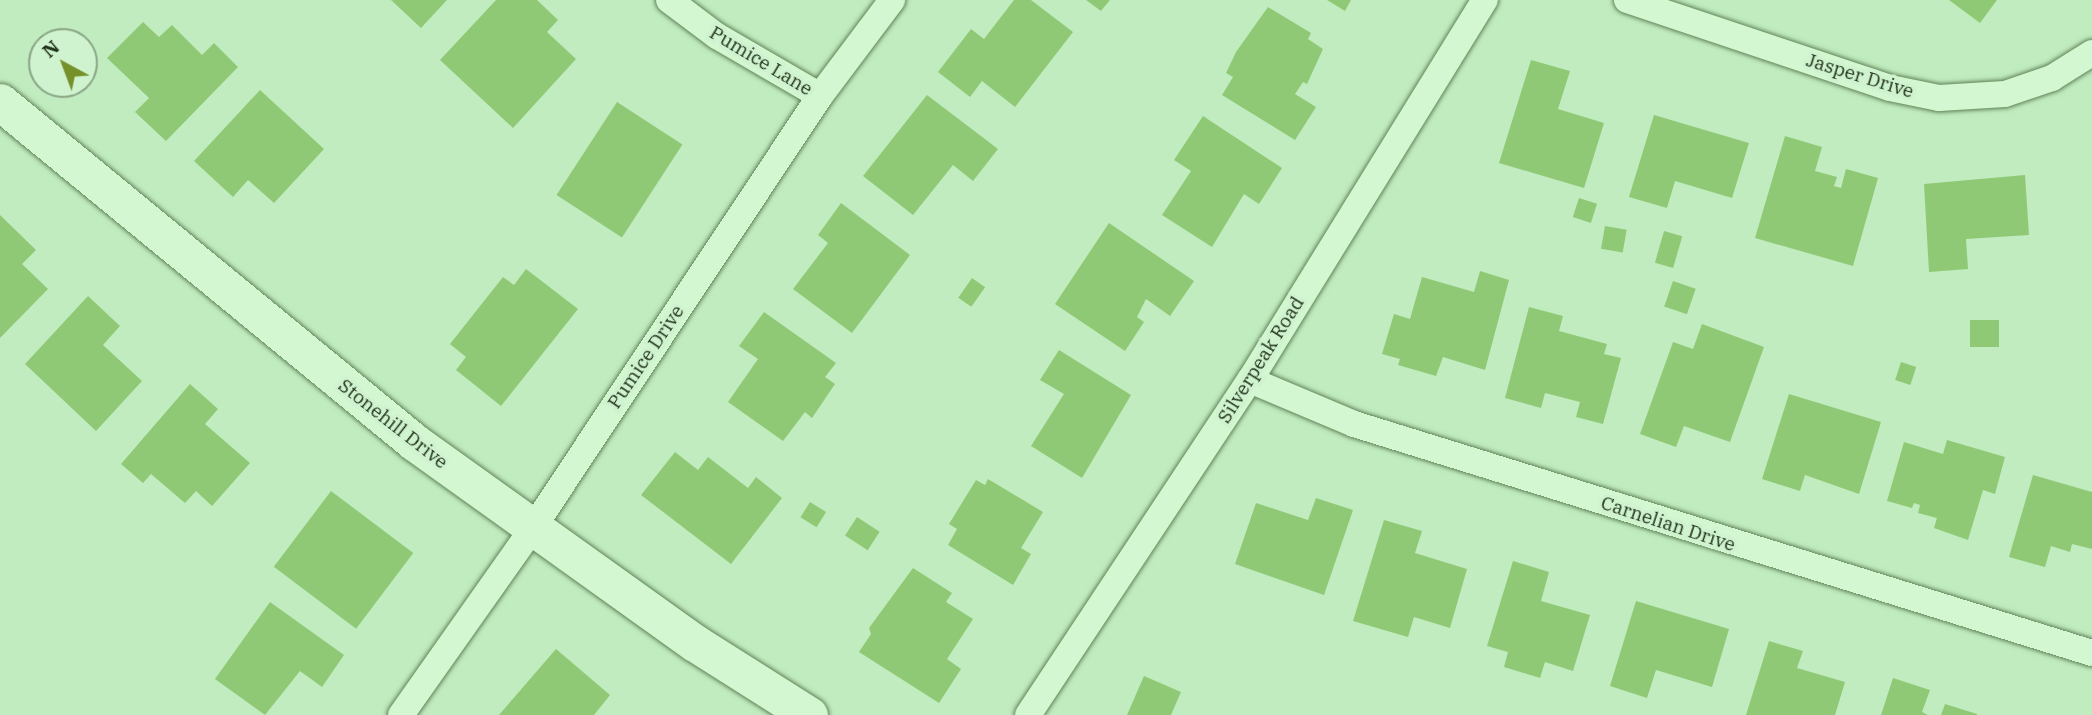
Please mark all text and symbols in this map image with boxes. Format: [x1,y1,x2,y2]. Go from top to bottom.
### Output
street label: Pumice Lane [705,21,817,101]
north arrow [28,28,98,98]
text: N [37,35,64,63]
street label: Jasper Drive [1804,49,1916,103]
street label: Silverpeak Road [1213,293,1309,427]
street label: Pumice Drive [603,301,689,413]
street label: Stonehill Drive [334,374,452,474]
street label: Carnelian Drive [1598,492,1738,556]

